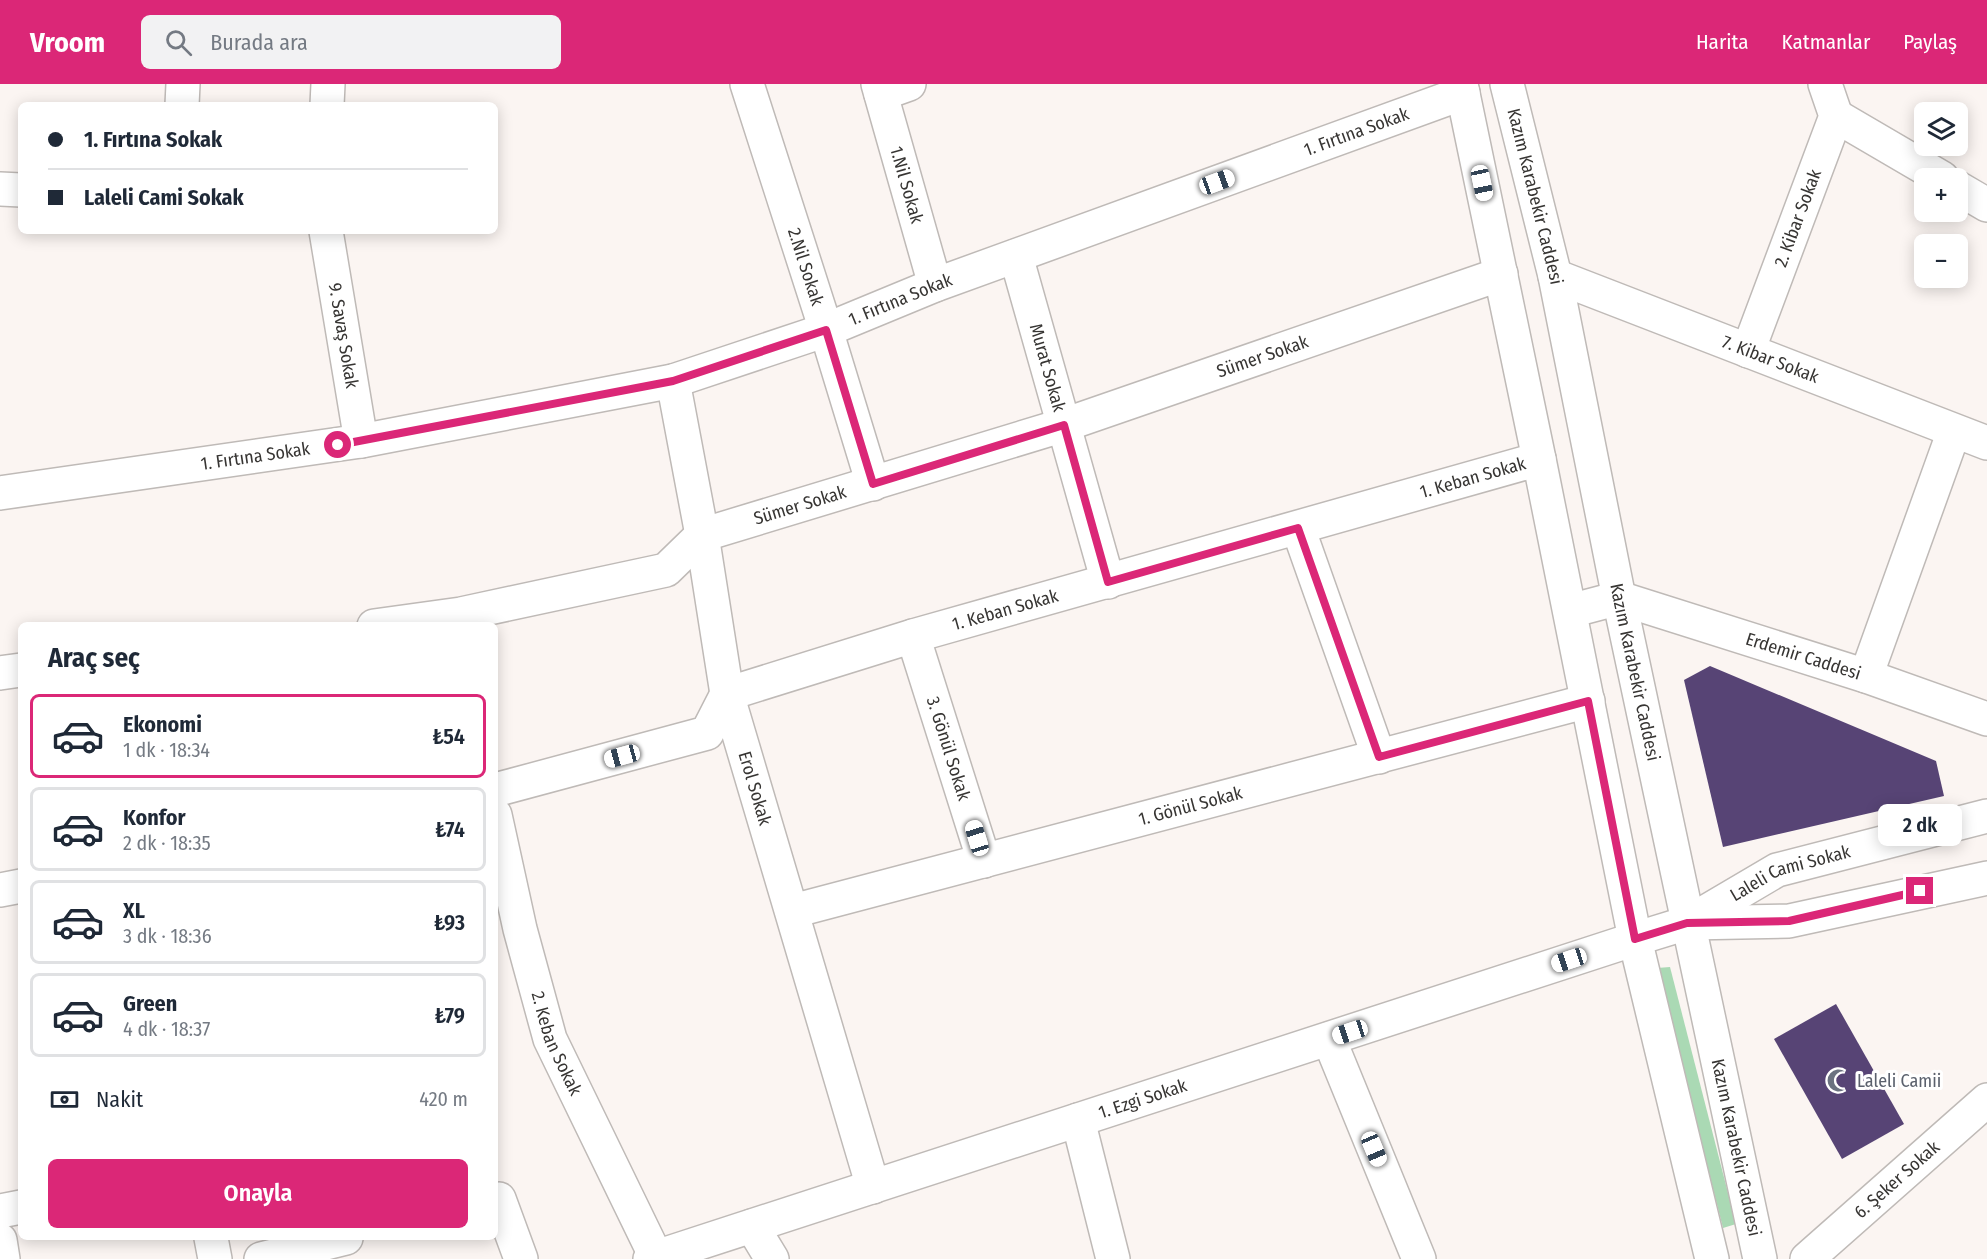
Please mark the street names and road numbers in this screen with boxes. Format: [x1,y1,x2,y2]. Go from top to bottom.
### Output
street label: 1. Fırtına Sokak [1301,102,1412,161]
street label: Kazım Karabekir Caddesi [1503,106,1567,287]
street label: 1.Nil Sokak [885,144,928,227]
street label: 2. Kibar Sokak [1770,166,1826,270]
street label: 2.Nil Sokak [783,225,829,309]
street label: 1. Fırtına Sokak [845,269,956,331]
street label: 9. Savaş Sokak [324,281,363,390]
street label: Murat Sokak [1025,321,1071,415]
street label: Sümer Sokak [1214,330,1312,382]
street label: 7. Kibar Sokak [1719,331,1823,388]
street label: 1. Fırtına Sokak [199,437,312,475]
street label: 1. Keban Sokak [1417,452,1529,503]
street label: Sümer Sokak [751,481,849,530]
street label: Kazım Karabekir Caddesi [1605,581,1664,763]
street label: 1. Keban Sokak [950,584,1061,635]
street label: Erdemir Caddesi [1743,628,1864,685]
street label: 3. Gönül Sokak [922,694,975,804]
street label: Erol Sokak [734,749,776,829]
street label: 1. Gönül Sokak [1136,782,1245,830]
street label: Laleli Cami Sokak [1726,840,1853,906]
street label: 2. Keban Sokak [527,989,587,1099]
street label: Kazım Karabekir Caddesi [1707,1057,1766,1238]
street label: 1. Ezgi Sokak [1096,1074,1190,1124]
street label: 6. Şeker Sokak [1850,1136,1944,1223]

